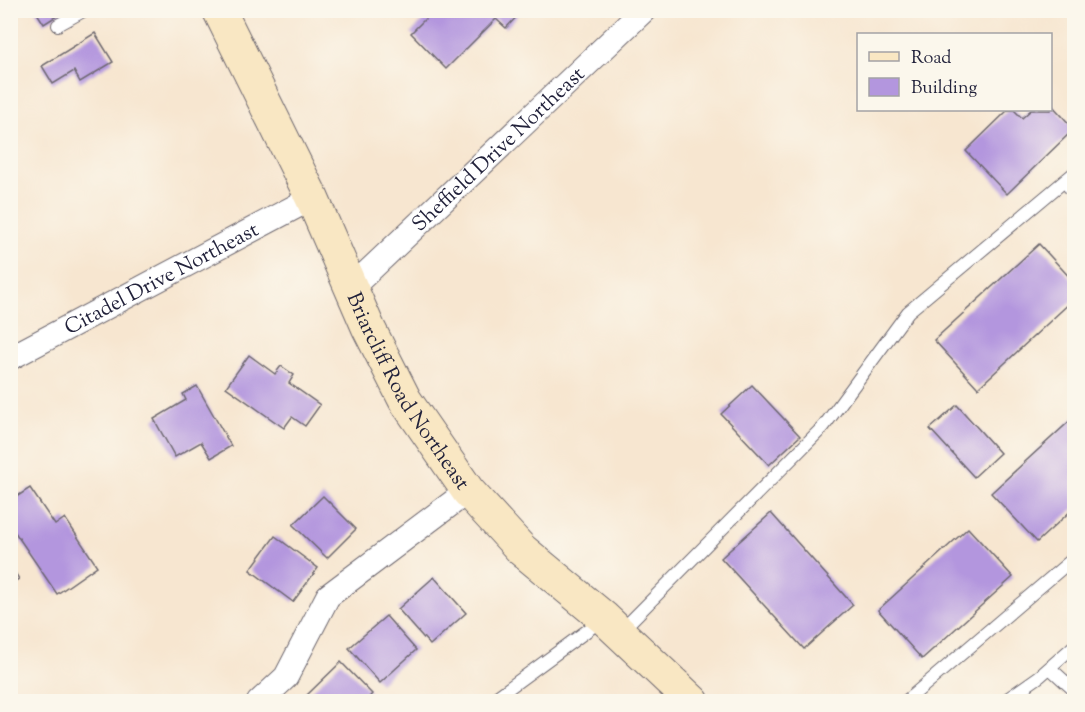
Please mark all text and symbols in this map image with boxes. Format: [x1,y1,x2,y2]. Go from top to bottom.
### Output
legend [857,33,1052,111]
text: Road [911,46,951,72]
street label: Sheffield Drive Northeast [406,61,592,240]
text: Building [911,76,977,102]
street label: Citadel Drive Northeast [60,216,264,344]
street label: Briarcliff Road Northeast [338,288,476,497]

